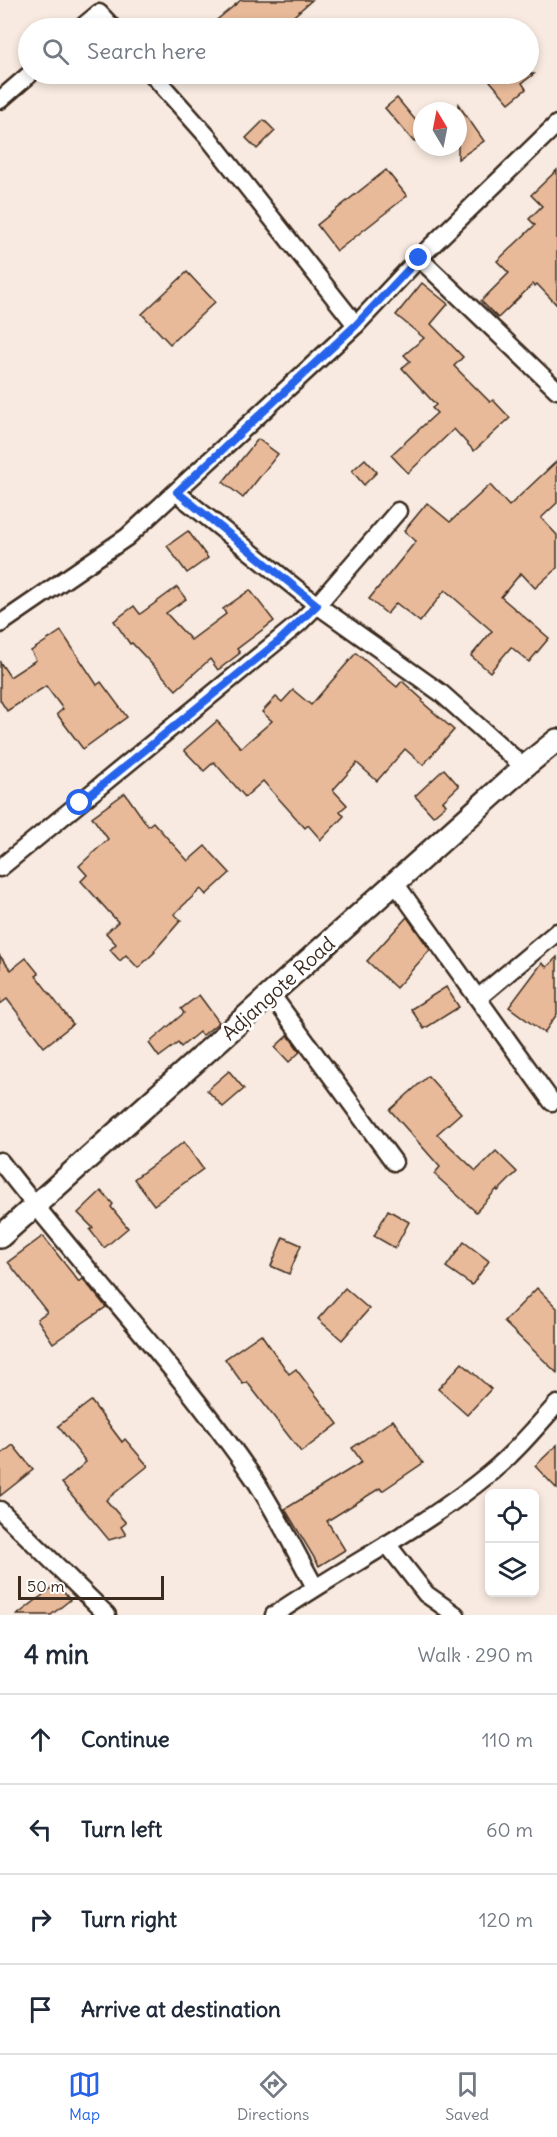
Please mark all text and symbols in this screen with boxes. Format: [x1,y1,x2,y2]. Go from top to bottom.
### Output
search box [18,18,539,84]
icon: search [39,35,72,68]
text: Search here [87,37,206,65]
north arrow [413,102,467,156]
route end [405,244,431,270]
route start [66,789,92,815]
street label: Adjangote Road [216,931,340,1045]
map controls [485,1489,539,1597]
button: locate [485,1489,539,1543]
button: layers [485,1543,539,1597]
scale bar [18,1573,164,1600]
text: 50 m [27,1576,65,1596]
text: 4 min [24,1638,89,1671]
text: Walk · 290 m [418,1642,533,1667]
icon: ahead [24,1723,57,1756]
text: Continue [81,1725,170,1753]
text: 110 m [482,1727,533,1752]
icon: left [24,1813,57,1846]
text: Turn left [81,1815,162,1843]
text: 60 m [486,1817,533,1842]
icon: right [24,1903,57,1936]
text: Turn right [81,1905,177,1933]
text: 120 m [479,1907,533,1932]
icon: arrive [24,1993,57,2026]
text: Arrive at destination [81,1995,281,2023]
tab: Map [68,2068,101,2124]
tab: Directions [237,2068,309,2124]
tab: Saved [445,2068,489,2124]

